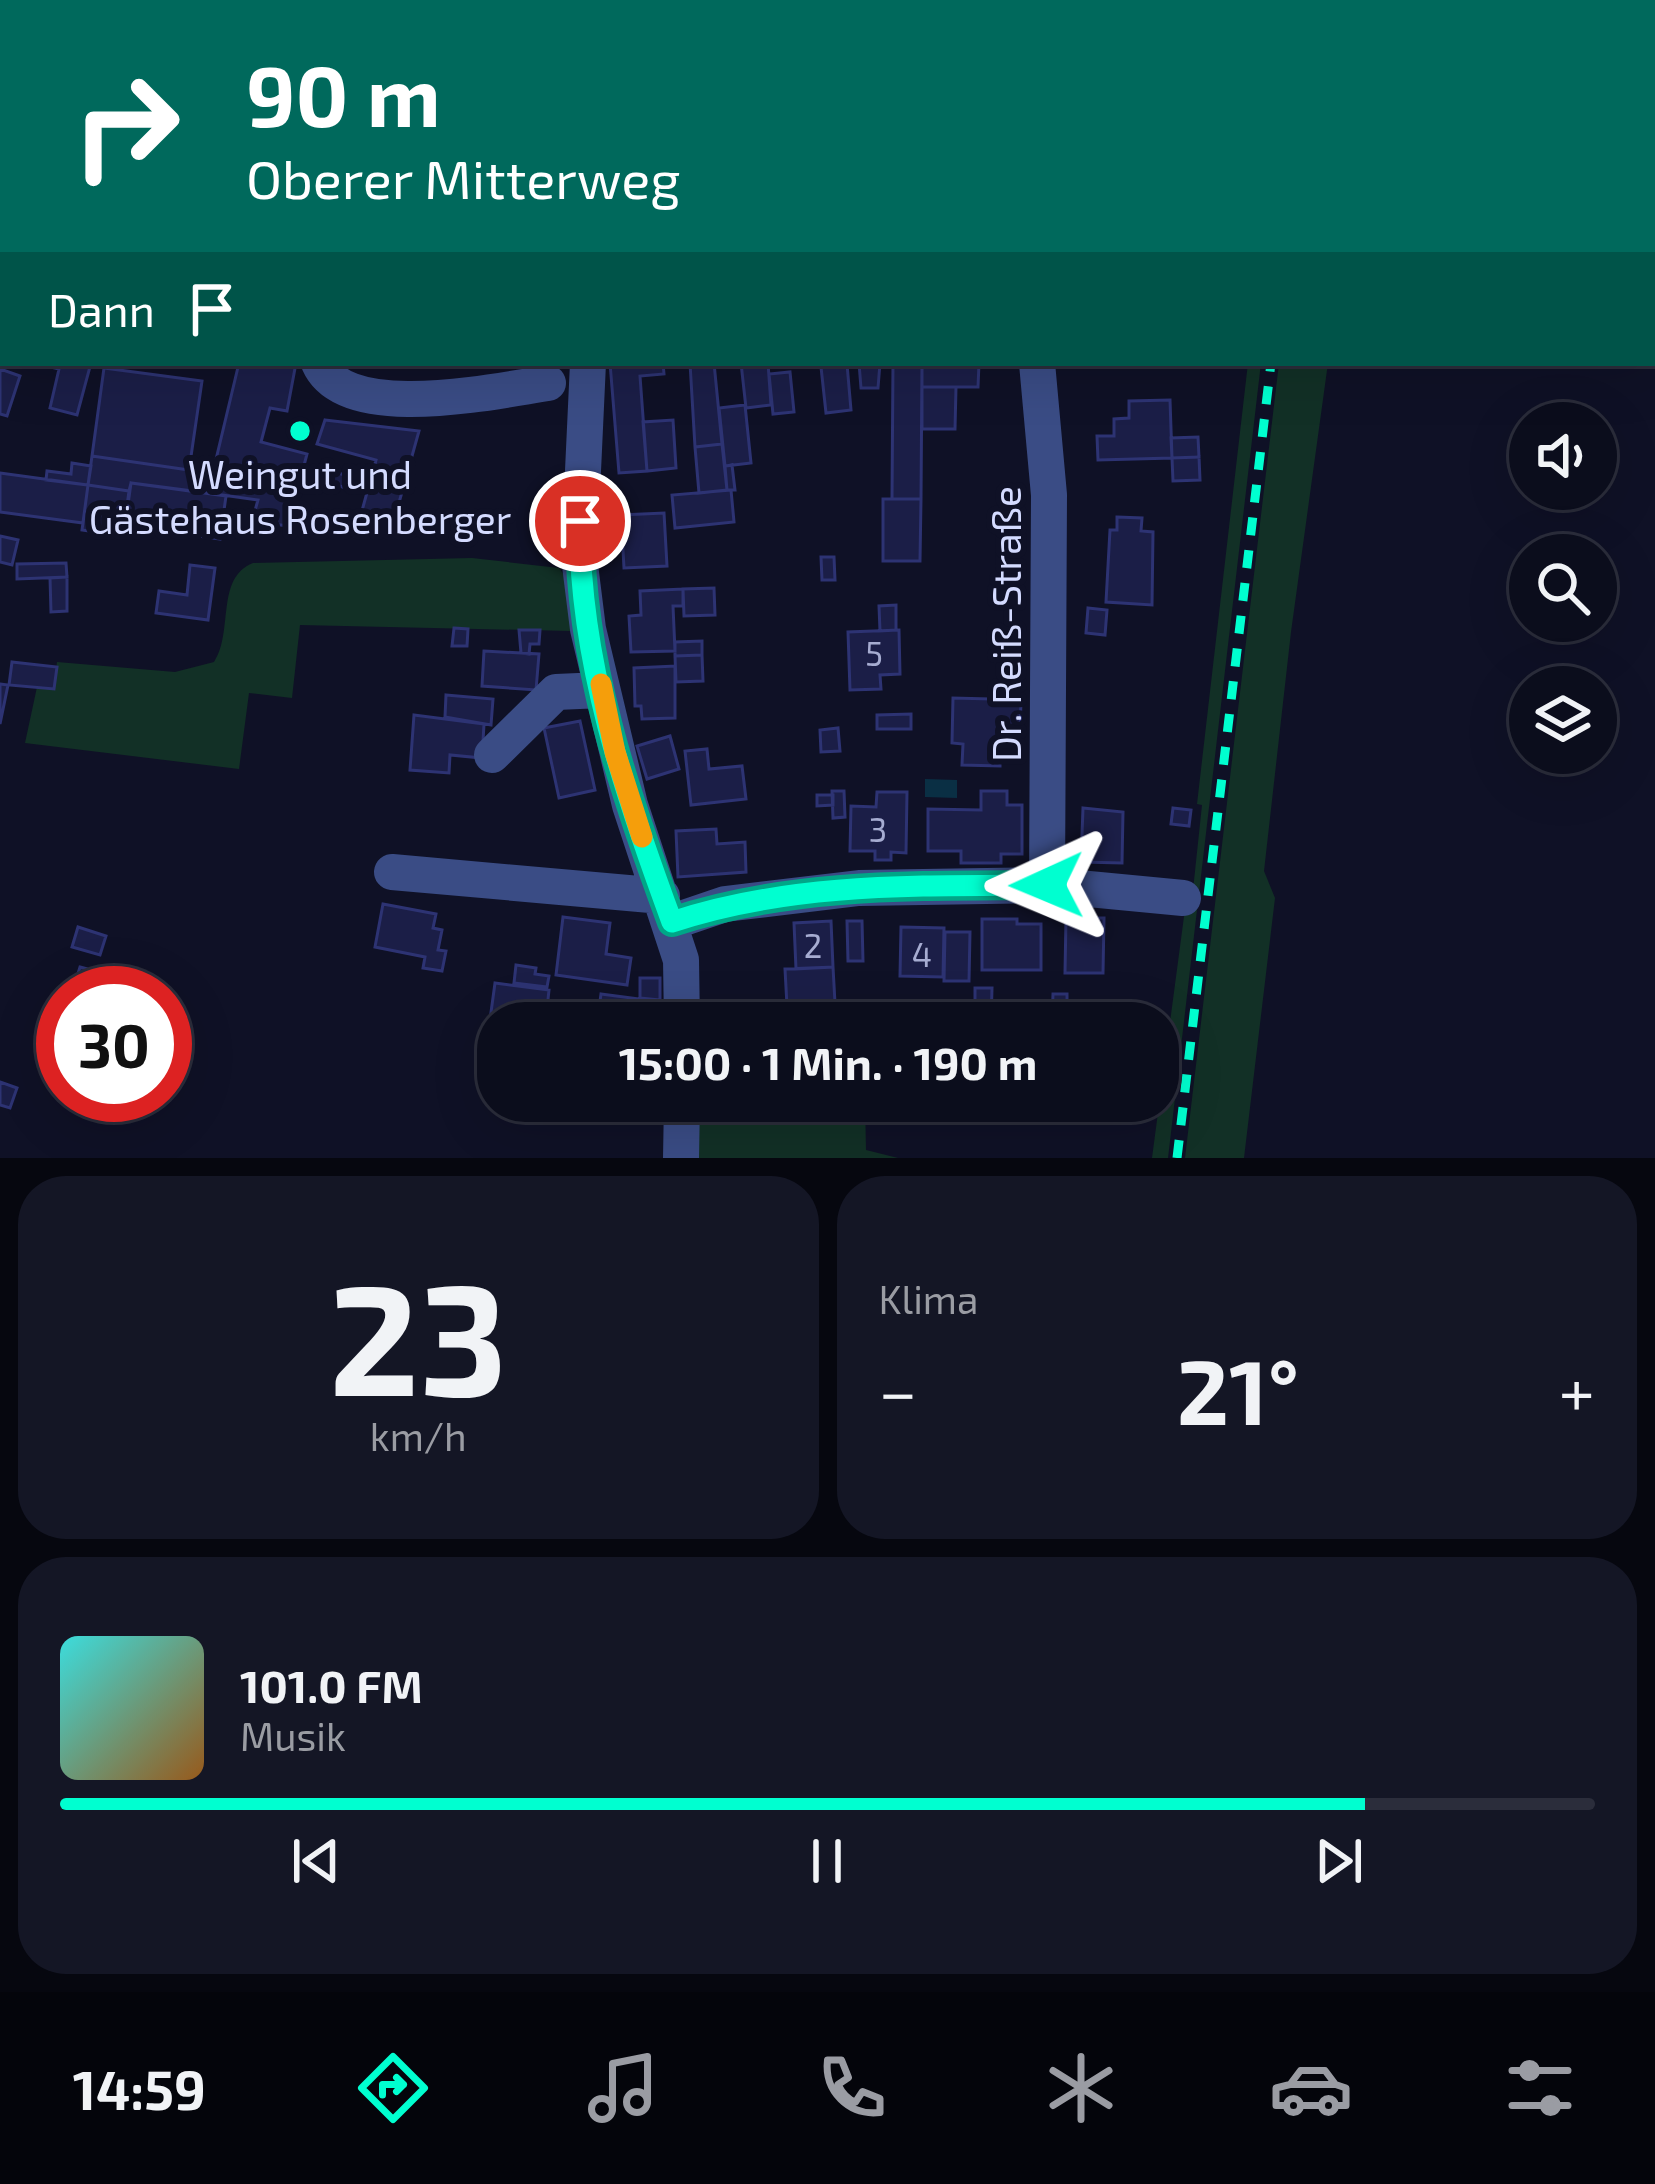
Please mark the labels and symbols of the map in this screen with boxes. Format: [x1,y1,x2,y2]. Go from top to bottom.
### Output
marker: Weingut und Gästehaus Rosenberger [287,418,313,444]
place label: Weingut und Gästehaus Rosenberger [89,450,511,542]
pin [529,470,631,572]
street label: Dr. Reiß-Straße [982,486,1029,762]
house number: 5 [865,633,883,673]
house number: 3 [869,809,887,849]
position arrow [984,822,1110,948]
house number: 2 [804,925,822,965]
house number: 4 [912,934,932,974]
speed limit sign: 30 [36,966,192,1122]

